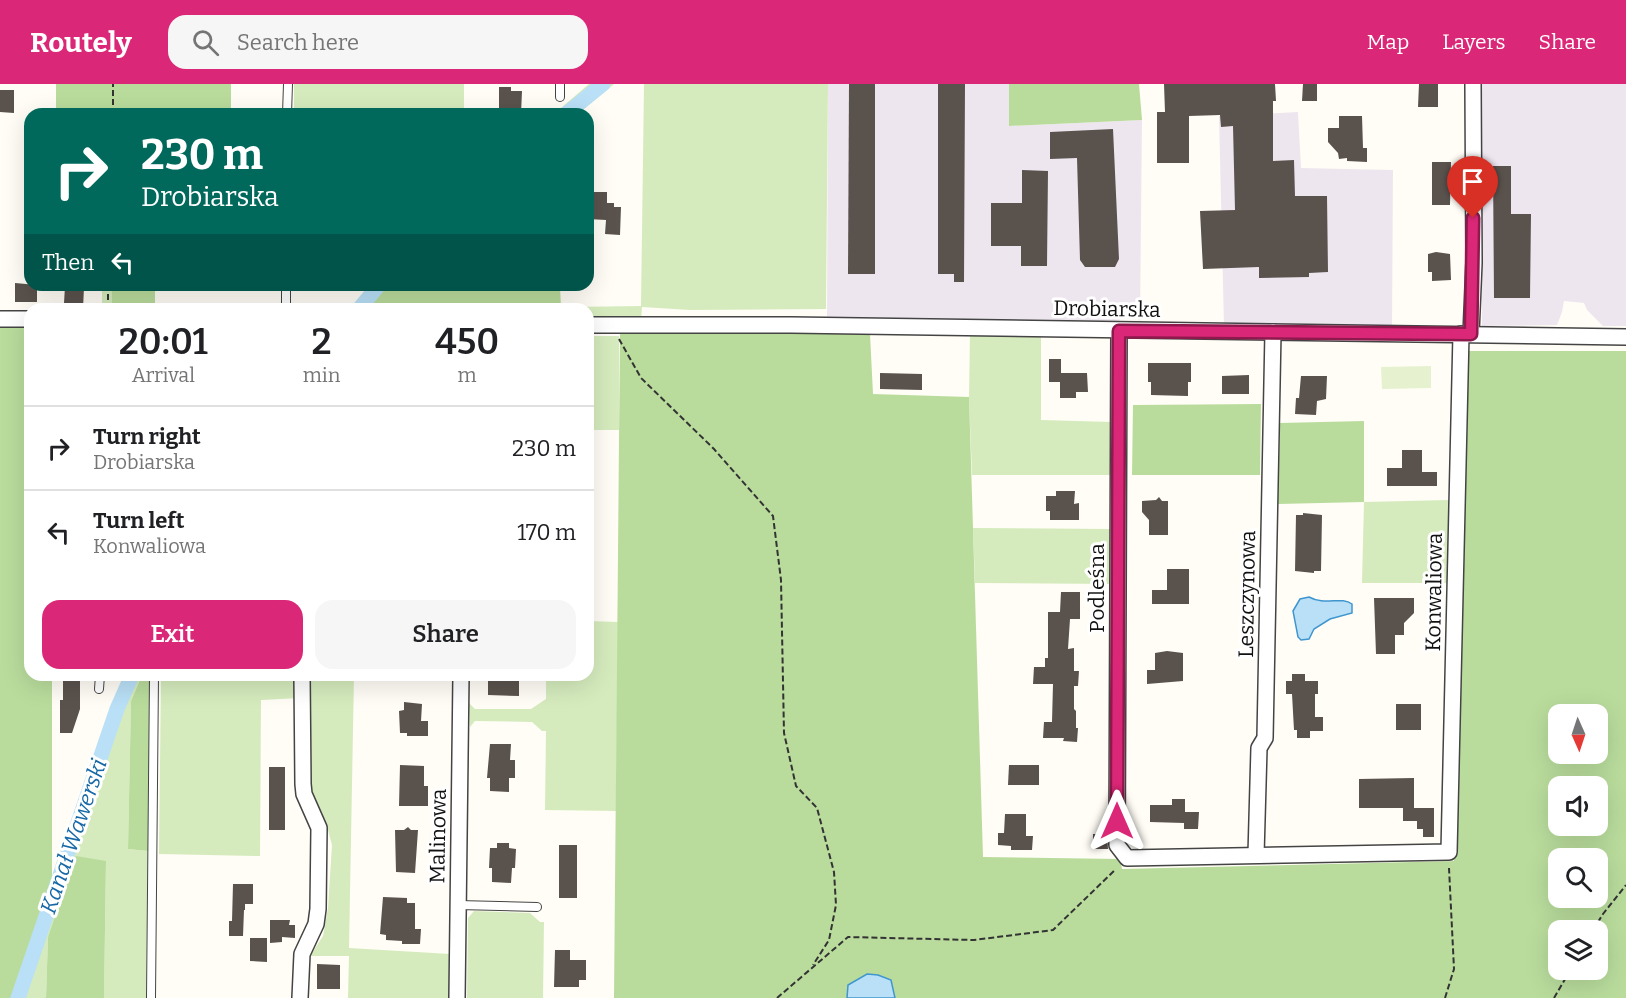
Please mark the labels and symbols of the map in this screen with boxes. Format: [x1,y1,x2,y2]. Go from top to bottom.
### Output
pin [1447,156,1498,218]
street label: Drobiarska [1053,295,1161,323]
street label: Leszczynowa [1233,530,1261,658]
street label: Konwaliowa [1420,532,1448,651]
street label: Podleśna [1084,543,1110,633]
north arrow [1548,704,1608,764]
water label: Kanał Wawerski [34,755,113,917]
street label: Malinowa [424,788,452,884]
position arrow [1085,789,1149,853]

